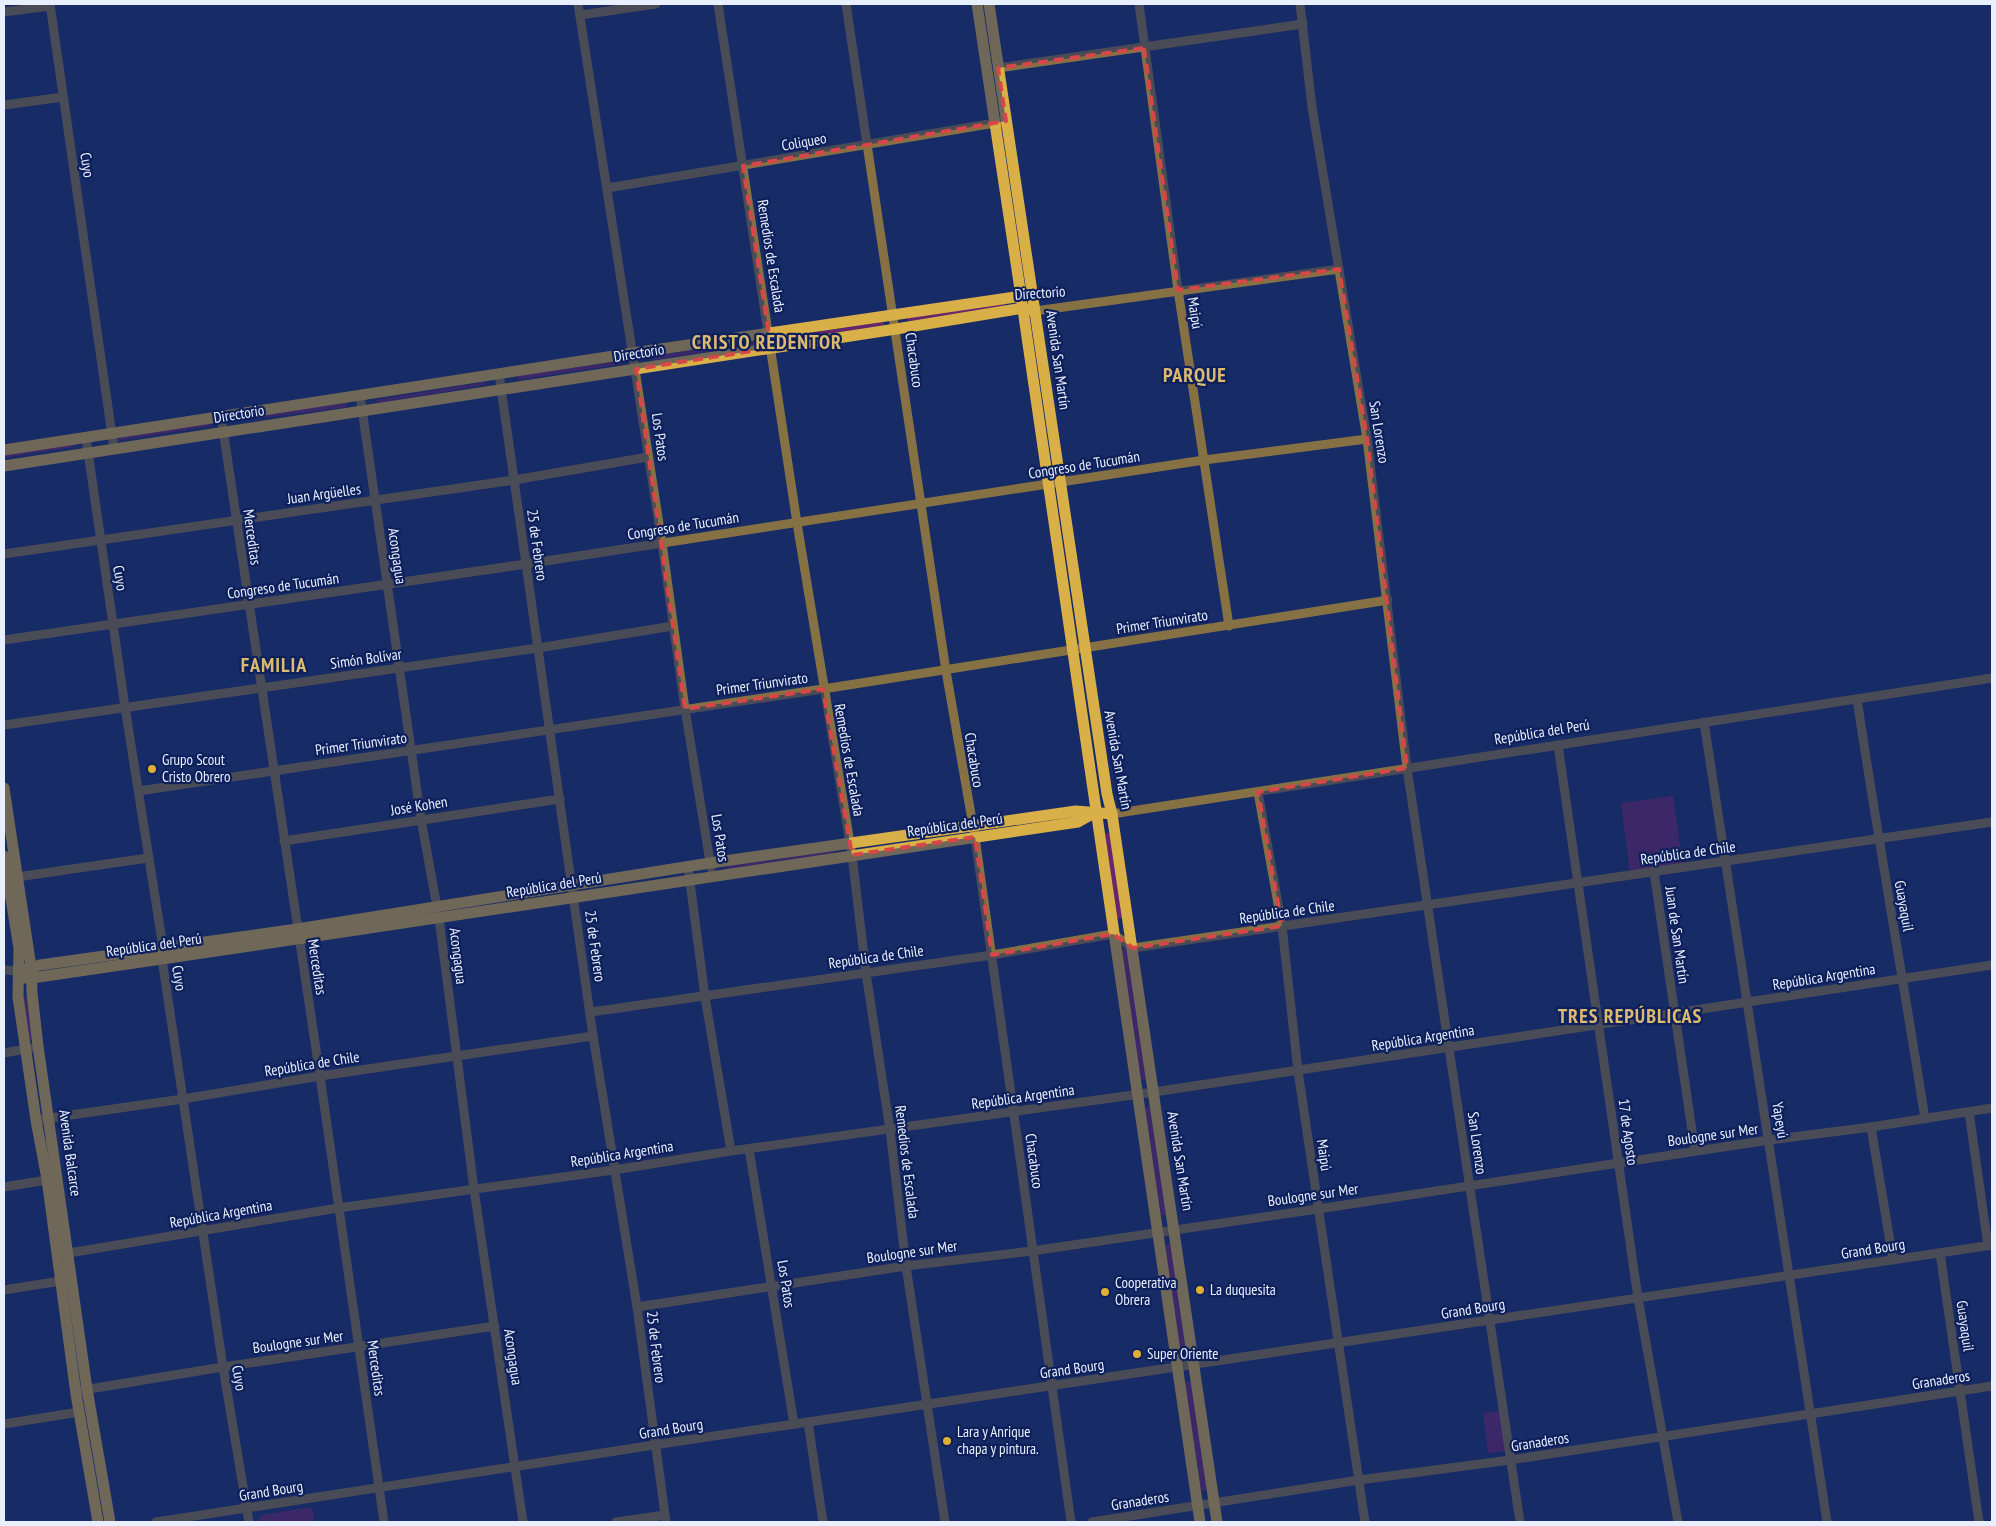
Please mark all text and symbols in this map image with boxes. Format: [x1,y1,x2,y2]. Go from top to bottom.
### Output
street label: Coliqueo [780,128,828,155]
street label: Cuyo [76,151,99,179]
street label: Remedios de Escalada [753,198,790,314]
street label: Directorio [1014,281,1066,304]
street label: Maipú [1184,296,1207,330]
street label: Avenida San Martín [1042,309,1075,411]
district label: CRISTO REDENTOR [692,329,842,355]
street label: Chacabuco [901,331,928,389]
street label: Directorio [612,339,666,366]
district label: PARQUE [1163,362,1227,388]
street label: San Lorenzo [1365,399,1394,464]
street label: Directorio [212,400,266,427]
street label: Los Patos [648,412,673,462]
street label: Congreso de Tucumán [1027,446,1141,483]
street label: Juan Argüelles [285,479,362,508]
street label: Congreso de Tucumán [626,507,740,544]
street label: Merceditas [239,508,266,566]
street label: 25 de Febrero [523,508,552,582]
street label: Acongagua [384,527,411,585]
street label: Cuyo [109,564,132,592]
street label: Congreso de Tucumán [226,568,340,603]
street label: Primer Triunvirato [1115,605,1209,638]
street label: Simón Bolívar [329,644,404,673]
district label: FAMILIA [241,652,307,678]
street label: Primer Triunvirato [715,668,809,699]
street label: Remedios de Escalada [830,702,869,818]
street label: Avenida San Martín [1100,709,1137,811]
street label: República del Perú [1493,715,1591,748]
street label: Primer Triunvirato [314,728,408,759]
street label: Chacabuco [961,731,988,789]
place label: Grupo Scout Cristo Obrero [162,750,230,786]
marker: Grupo Scout Cristo Obrero [146,763,158,775]
street label: José Kohen [388,792,449,820]
street label: República del Perú [906,808,1004,841]
street label: Los Patos [707,813,734,863]
street label: República de Chile [1639,836,1737,869]
street label: República del Perú [505,868,603,901]
street label: Guayaquil [1891,879,1918,933]
street label: Juan de San Martín [1661,884,1694,985]
street label: República de Chile [1238,895,1336,928]
street label: 25 de Febrero [581,909,610,983]
street label: Acongagua [446,927,471,985]
street label: República del Perú [105,928,203,961]
street label: Merceditas [304,938,331,996]
street label: República de Chile [827,940,925,973]
street label: República Argentina [1771,959,1877,994]
street label: Cuyo [168,964,191,992]
district label: TRES REPÚBLICAS [1558,1003,1702,1029]
street label: República Argentina [1370,1020,1476,1055]
street label: República de Chile [263,1047,361,1080]
street label: República Argentina [970,1080,1076,1113]
street label: 17 de Agosto [1614,1097,1643,1166]
street label: Yapeyú [1768,1100,1793,1139]
street label: Remedios de Escalada [891,1104,924,1220]
street label: Avenida Balcarce [55,1108,86,1198]
street label: Avenida San Martín [1163,1110,1198,1212]
street label: San Lorenzo [1464,1110,1491,1175]
street label: Boulogne sur Mer [1666,1119,1760,1150]
street label: Chacabuco [1021,1132,1048,1190]
street label: República Argentina [569,1136,675,1171]
street label: Maipú [1313,1138,1336,1172]
street label: Boulogne sur Mer [1266,1179,1360,1210]
street label: República Argentina [168,1195,274,1232]
street label: Grand Bourg [1840,1234,1906,1263]
street label: Boulogne sur Mer [865,1236,959,1267]
street label: Los Patos [773,1259,800,1309]
place label: Cooperativa Obrera [1115,1273,1176,1309]
place label: La duquesita [1210,1280,1276,1299]
marker: La duquesita [1194,1284,1206,1296]
marker: Cooperativa Obrera [1099,1286,1111,1298]
street label: Grand Bourg [1440,1294,1506,1323]
street label: Guayaquil [1953,1299,1979,1353]
street label: 25 de Febrero [643,1310,670,1384]
street label: Boulogne sur Mer [251,1326,345,1357]
street label: Acongagua [500,1328,527,1386]
street label: Merceditas [363,1339,390,1397]
place label: Super Oriente [1147,1344,1219,1363]
marker: Super Oriente [1131,1348,1143,1360]
street label: Grand Bourg [1039,1355,1105,1382]
street label: Cuyo [228,1364,251,1392]
street label: Granaderos [1911,1366,1971,1393]
street label: Grand Bourg [638,1414,704,1443]
place label: Lara y Anrique chapa y pintura. [957,1422,1039,1458]
street label: Granaderos [1510,1428,1570,1455]
marker: Lara y Anrique chapa y pintura. [941,1435,953,1447]
street label: Grand Bourg [238,1476,304,1505]
street label: Granaderos [1110,1487,1170,1514]

